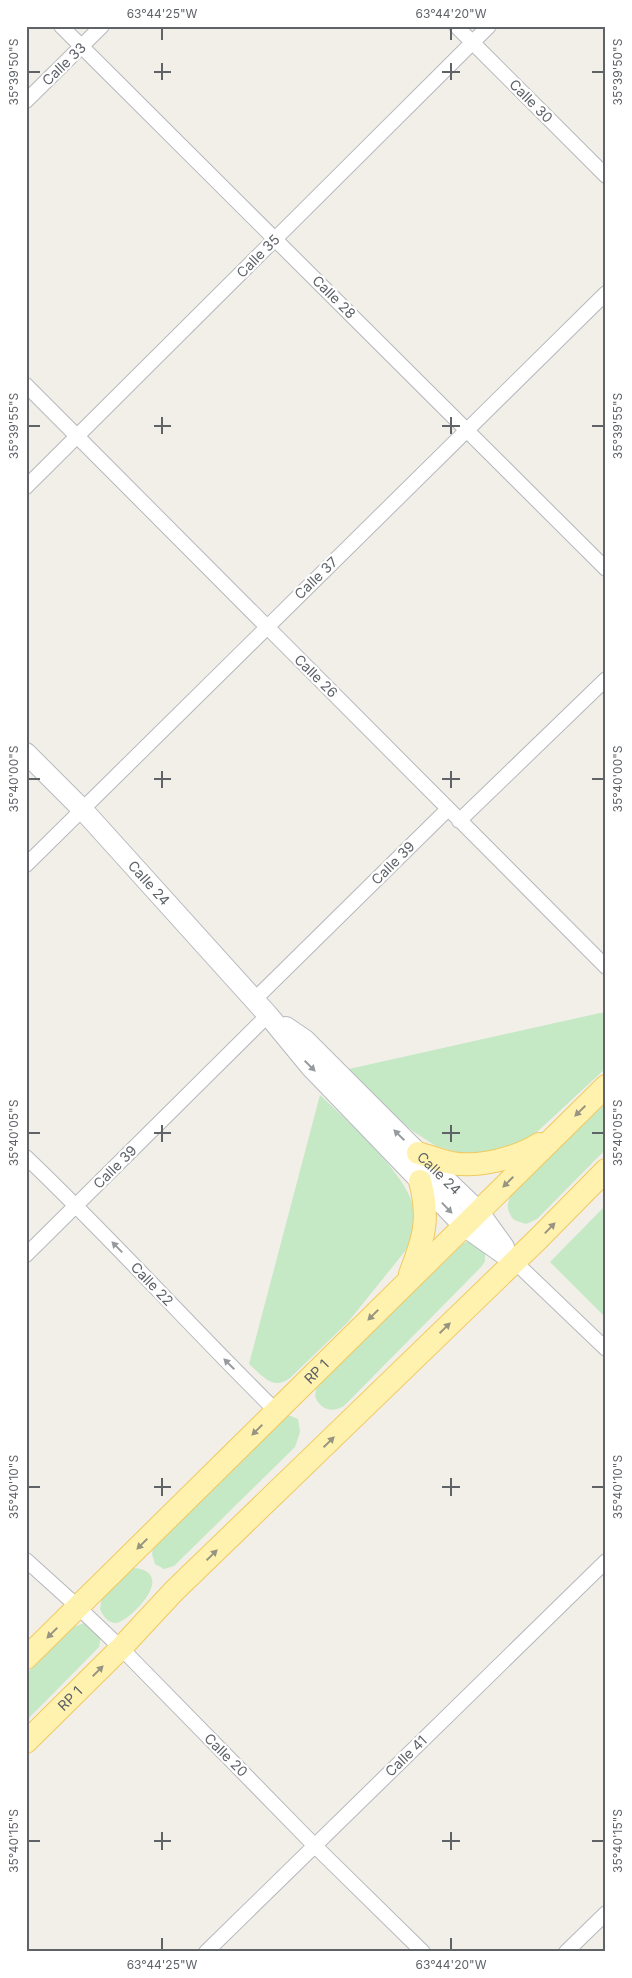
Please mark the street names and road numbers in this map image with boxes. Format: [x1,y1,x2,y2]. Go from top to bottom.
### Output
street label: Calle 33 [38,39,89,89]
street label: Calle 30 [506,75,557,126]
street label: Calle 35 [232,230,283,281]
street label: Calle 28 [309,271,360,322]
street label: Calle 37 [290,553,341,602]
street label: Calle 26 [291,650,342,701]
street label: Calle 39 [367,837,418,888]
street label: Calle 24 [125,857,174,909]
street label: Calle 39 [89,1141,140,1192]
street label: Calle 24 [414,1148,465,1198]
street label: Calle 22 [127,1258,177,1309]
street label: RP 1 [300,1355,332,1387]
street label: RP 1 [54,1682,86,1714]
street label: Calle 20 [201,1729,252,1780]
street label: Calle 41 [381,1732,430,1780]

